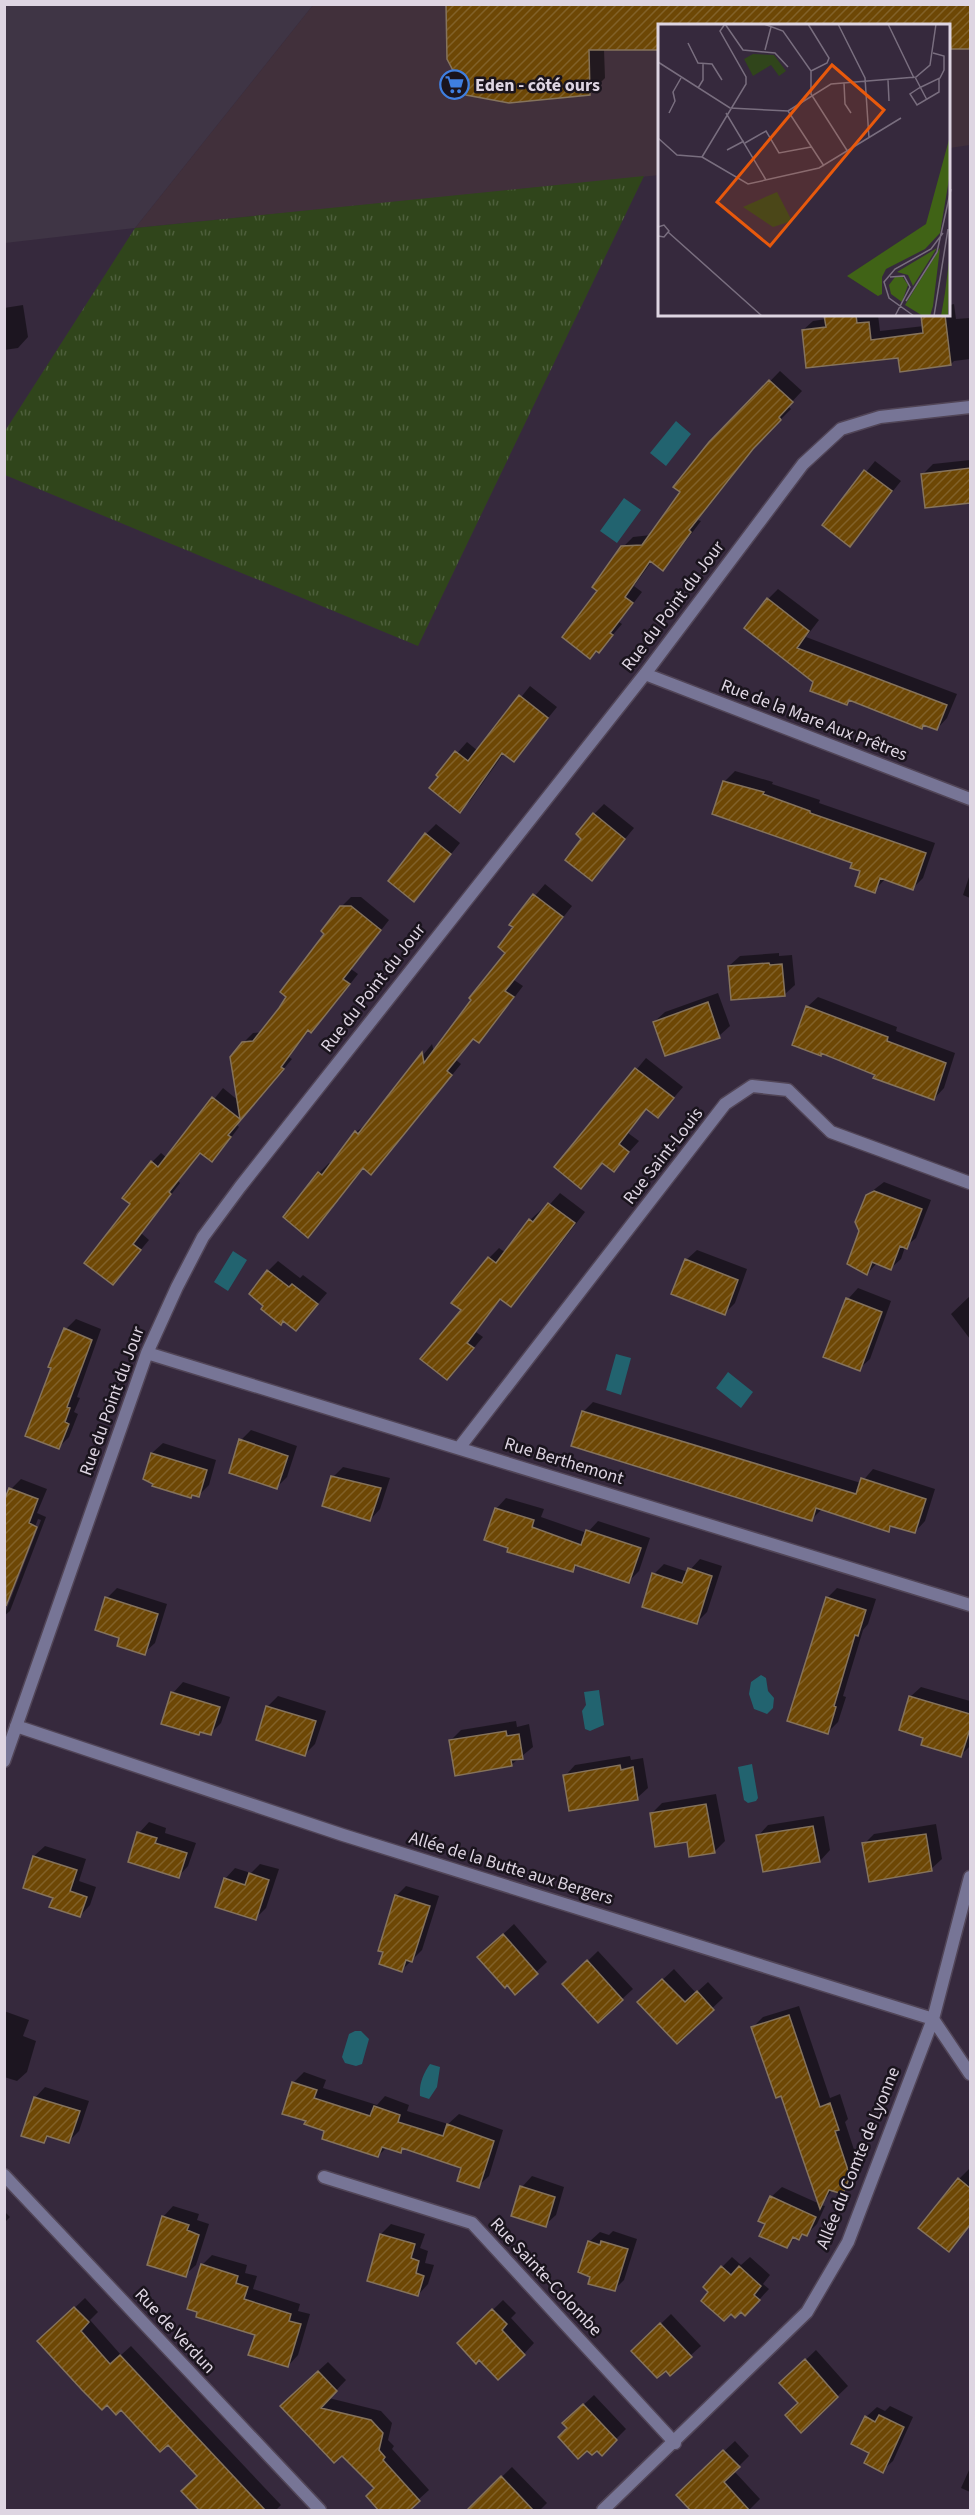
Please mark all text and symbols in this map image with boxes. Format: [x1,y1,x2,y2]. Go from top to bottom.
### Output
inset map [658,24,951,316]
supermarket icon: Eden - côté ours [438,69,470,101]
place label: Eden - côté ours [475,73,600,98]
street label: Rue du Point du Jour [616,535,731,676]
street label: Rue de la Mare Aux Prêtres [717,673,911,767]
street label: Rue du Point du Jour [315,918,432,1058]
street label: Rue Saint-Louis [617,1102,709,1210]
street label: Rue du Point du Jour [73,1322,151,1479]
street label: Rue Berthemont [501,1431,627,1491]
street label: Allée de la Butte aux Bergers [406,1825,616,1911]
street label: Allée du Comte de Lyonne [810,2063,906,2253]
street label: Rue Sainte-Colombe [484,2212,608,2342]
street label: Rue de Verdun [129,2283,221,2379]

